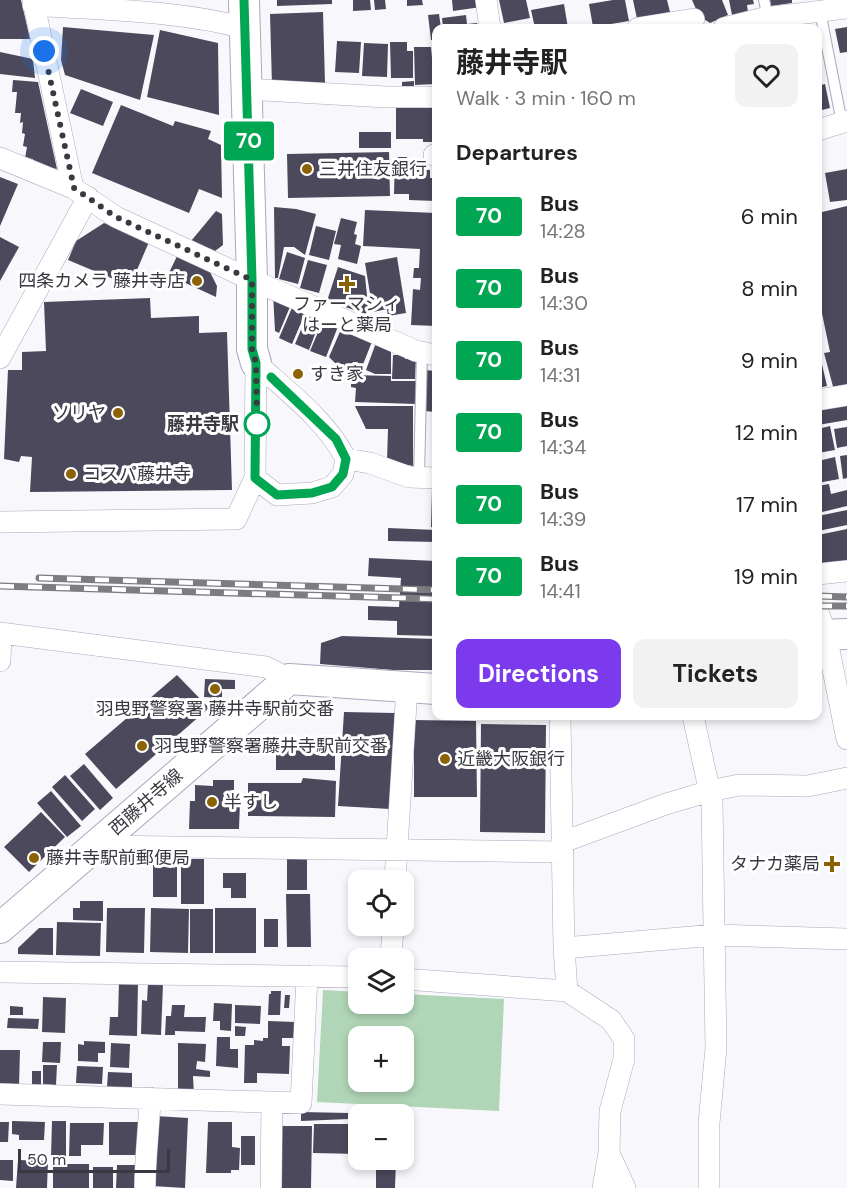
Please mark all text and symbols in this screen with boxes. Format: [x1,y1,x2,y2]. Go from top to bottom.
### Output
your location [29,36,59,66]
text: 藤井寺駅 [456,44,568,81]
button: heart [735,44,798,107]
text: Walk · 3 min · 160 m [456,85,636,111]
line badge: 70 [222,122,276,160]
text: 70 [236,127,262,155]
text: Departures [456,138,578,167]
place label: 三井住友銀行 [319,157,427,181]
marker: 三井住友銀行 [300,162,314,176]
text: Bus [540,189,579,218]
text: 70 [476,202,502,230]
text: 6 min [741,202,798,231]
text: 14:28 [540,218,586,244]
text: Bus [540,261,579,290]
place label: 四条カメラ 藤井寺店 [18,269,185,293]
marker: 四条カメラ 藤井寺店 [190,274,204,288]
text: 70 [476,274,502,302]
text: 8 min [741,274,798,303]
marker: ファーマシィ はーと薬局 [340,277,354,291]
text: 14:30 [540,290,588,316]
place label: ファーマシィ はーと薬局 [293,292,401,337]
text: Bus [540,333,579,362]
text: 70 [476,346,502,374]
text: 9 min [741,346,798,375]
place label: すき家 [310,362,364,386]
text: 14:31 [540,362,580,388]
marker: すき家 [291,367,305,381]
place label: ソリヤ [52,401,106,425]
text: Bus [540,405,579,434]
marker: ソリヤ [111,406,125,420]
marker: 藤井寺駅 [244,411,270,437]
place label: 藤井寺駅 [167,412,239,436]
text: 70 [476,418,502,446]
text: 12 min [735,418,798,447]
text: 14:34 [540,434,586,460]
place label: コスパ藤井寺 [83,462,191,486]
marker: コスパ藤井寺 [64,467,78,481]
text: Bus [540,477,579,506]
text: 70 [476,490,502,518]
text: 17 min [736,490,798,519]
text: 14:39 [540,506,586,532]
text: Bus [540,549,579,578]
text: 70 [476,562,502,590]
text: 19 min [734,562,798,591]
text: 14:41 [540,578,581,604]
button: Directions [456,639,621,708]
button: Tickets [633,639,798,708]
marker: 羽曳野警察署 藤井寺駅前交番 [208,682,222,696]
place label: 羽曳野警察署 藤井寺駅前交番 [96,697,334,721]
place label: 羽曳野警察署藤井寺駅前交番 [154,734,388,758]
marker: 羽曳野警察署藤井寺駅前交番 [135,739,149,753]
place label: 近畿大阪銀行 [457,747,565,771]
marker: 近畿大阪銀行 [438,752,452,766]
street label: 西藤井寺線 [104,763,188,841]
place label: 半すし [224,790,278,814]
marker: 半すし [205,795,219,809]
place label: 藤井寺駅前郵便局 [46,846,190,870]
marker: 藤井寺駅前郵便局 [27,851,41,865]
place label: タナカ薬局 [730,852,820,876]
marker: タナカ薬局 [825,857,839,871]
map controls [348,870,414,1170]
button: locate [348,870,414,936]
button: layers [348,948,414,1014]
button: + [348,1026,414,1092]
button: − [348,1104,414,1170]
scale bar [18,1146,170,1174]
text: 50 m [27,1149,66,1170]

